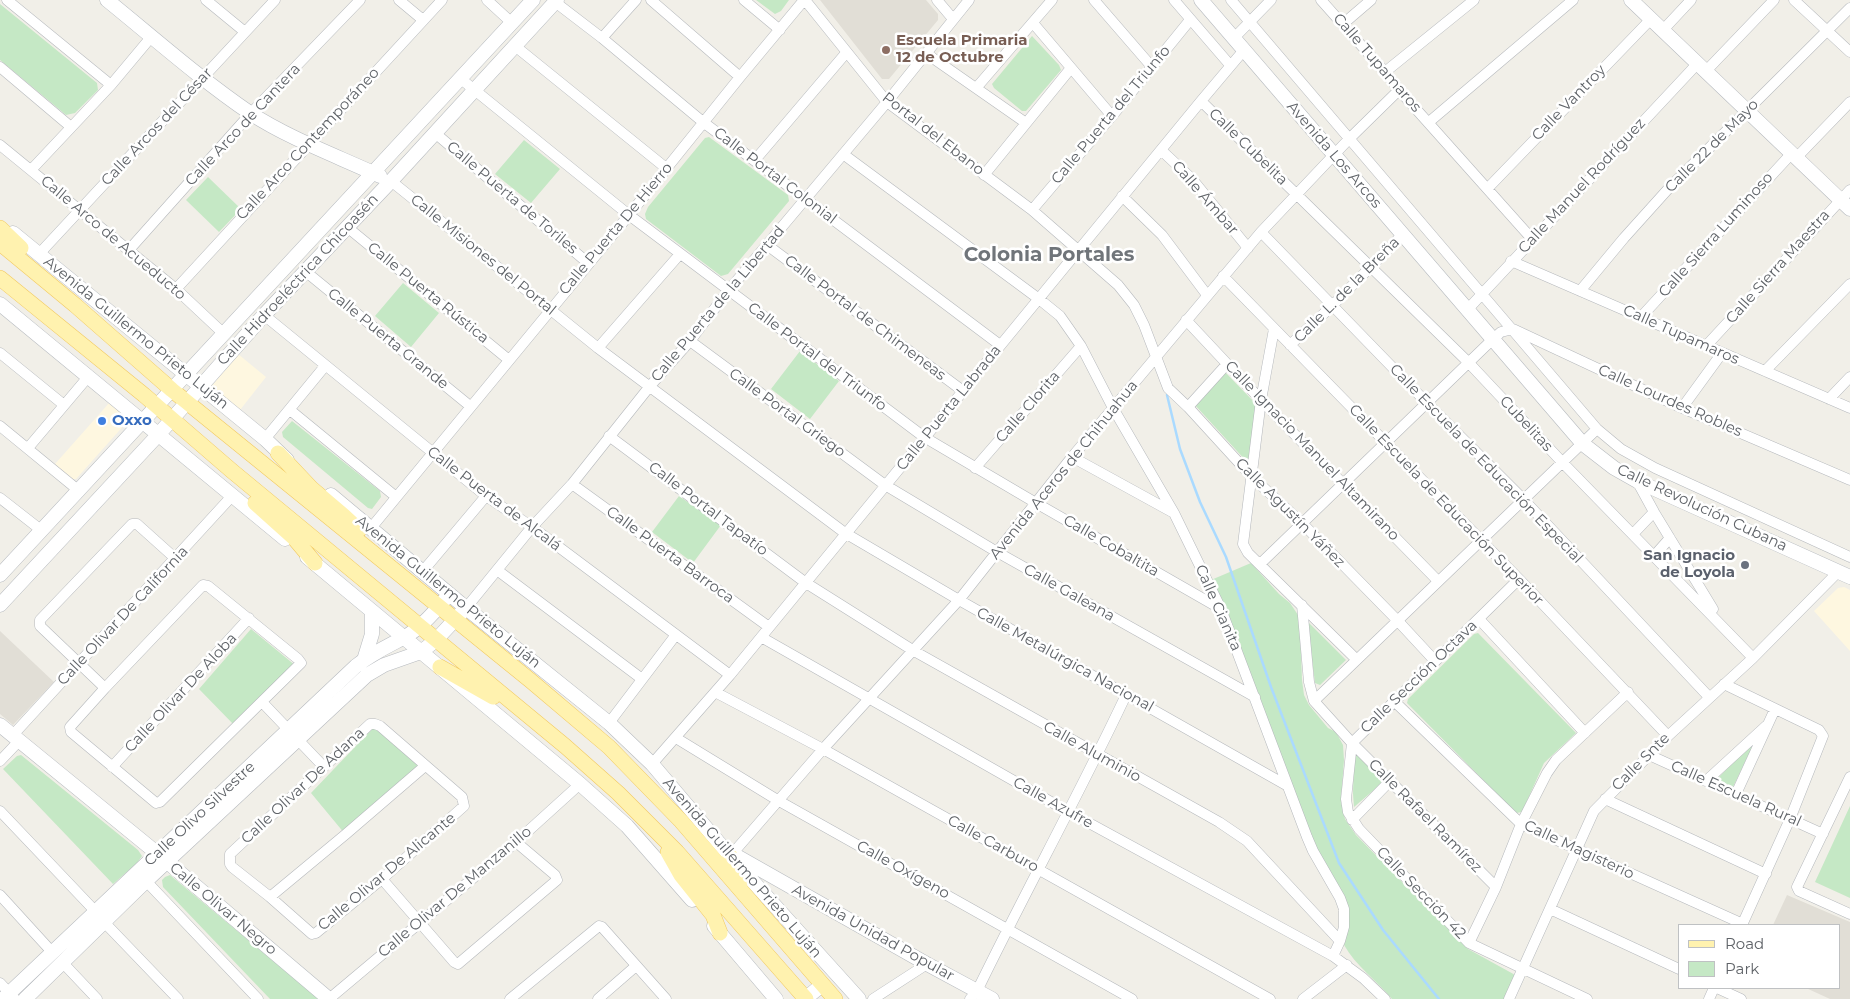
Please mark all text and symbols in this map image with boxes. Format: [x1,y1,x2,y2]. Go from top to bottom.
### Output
street label: Calle Tupamaros [1329,10,1425,116]
place label: Escuela Primaria 12 de Octubre [896,32,1028,67]
street label: Calle Puerta del Triunfo [1048,42,1174,188]
marker: Escuela Primaria 12 de Octubre [880,44,892,56]
street label: Calle Arco de Cantera [182,60,304,190]
street label: Calle Vantroy [1528,61,1610,145]
street label: Calle Arcos del César [98,64,216,190]
street label: Calle Arco Contemporáneo [233,64,383,224]
street label: Portal del Ebano [878,89,988,179]
street label: Calle 22 de Mayo [1662,96,1762,196]
street label: Avenida Los Arcos [1283,98,1385,212]
street label: Calle Cubelita [1205,105,1291,189]
street label: Calle Manuel Rodríguez [1515,115,1649,257]
street label: Calle Portal Colonial [710,124,840,228]
street label: Calle Puerta de Toriles [443,138,581,258]
street label: Calle Ámbar [1168,157,1242,239]
street label: Calle Puerta De Hierro [555,159,677,299]
street label: Calle Sierra Luminoso [1655,169,1777,301]
street label: Calle Arco de Acueducto [37,172,189,304]
street label: Calle Hidroeléctrica Chicoasén [214,191,382,369]
street label: Calle Misiones del Portal [407,191,559,319]
street label: Calle Sierra Maestra [1722,206,1834,328]
street label: Calle Puerta de la Libertad [647,222,789,386]
street label: Calle L. de la Breña [1290,233,1404,347]
street label: Calle Puerta Rústica [364,239,492,347]
district label: Colonia Portales [964,243,1134,267]
street label: Calle Portal de Chimeneas [781,251,949,385]
street label: Avenida Guillermo Prieto Luján [40,253,232,413]
street label: Calle Puerta Grande [324,285,452,393]
street label: Calle Portal del Triunfo [744,299,890,415]
street label: Calle Tupamaros [1620,301,1742,369]
street label: Calle Puerta Labrada [893,342,1005,474]
street label: Calle Ignacio Manuel Altamirano [1221,357,1403,545]
street label: Calle Escuela de Educación Especial [1386,361,1586,567]
street label: Calle Lourdes Robles [1595,361,1745,441]
street label: Calle Portal Griego [725,365,849,461]
street label: Calle Clorita [992,368,1064,446]
street label: Avenida Aceros de Chihuahua [986,377,1142,563]
street label: Cubelitas [1496,392,1556,456]
street label: Calle Escuela de Educación Superior [1345,401,1547,609]
place label: Oxxo [112,412,152,430]
marker: Oxxo [96,415,108,427]
street label: Calle Puerta de Alcalá [423,443,565,555]
street label: Calle Agustín Yáñez [1232,455,1348,571]
street label: Calle Portal Tapatío [645,458,771,560]
street label: Calle Revolución Cubana [1614,461,1790,555]
street label: Calle Puerta Barroca [603,503,737,607]
street label: Calle Cobaltita [1060,511,1162,581]
street label: Avenida Guillermo Prieto Luján [352,512,544,672]
street label: Calle Olivar De California [54,543,192,689]
place label: San Ignacio de Loyola [1643,547,1735,582]
marker: San Ignacio de Loyola [1739,559,1751,571]
street label: Calle Galeana [1020,561,1118,625]
street label: Calle Cianita [1191,562,1245,654]
street label: Calle Metalúrgica Nacional [973,604,1157,716]
street label: Calle Sección Octava [1357,617,1481,737]
street label: Calle Olivar De Aloba [121,630,241,756]
street label: Calle Aluminio [1040,718,1144,786]
street label: Calle Olivar De Adana [238,724,368,848]
street label: Calle Snte [1608,729,1674,795]
street label: Calle Rafael Ramírez [1365,756,1485,876]
street label: Calle Escuela Rural [1668,757,1804,831]
street label: Calle Olivo Silvestre [141,758,259,870]
street label: Avenida Guillermo Prieto Luján [659,774,825,962]
street label: Calle Azufre [1010,774,1096,832]
street label: Calle Olivar De Alicante [314,809,460,935]
street label: Calle Carburo [944,812,1042,876]
street label: Calle Magisterio [1521,817,1637,883]
street label: Calle Olivar De Manzanillo [375,823,535,961]
street label: Calle Oxígeno [853,837,953,903]
street label: Calle Sección 42 [1372,843,1470,943]
street label: Calle Olivar Negro [166,859,280,959]
street label: Avenida Unidad Popular [789,881,957,985]
legend [1678,924,1840,989]
text: Road [1725,934,1764,953]
text: Park [1725,959,1759,978]

